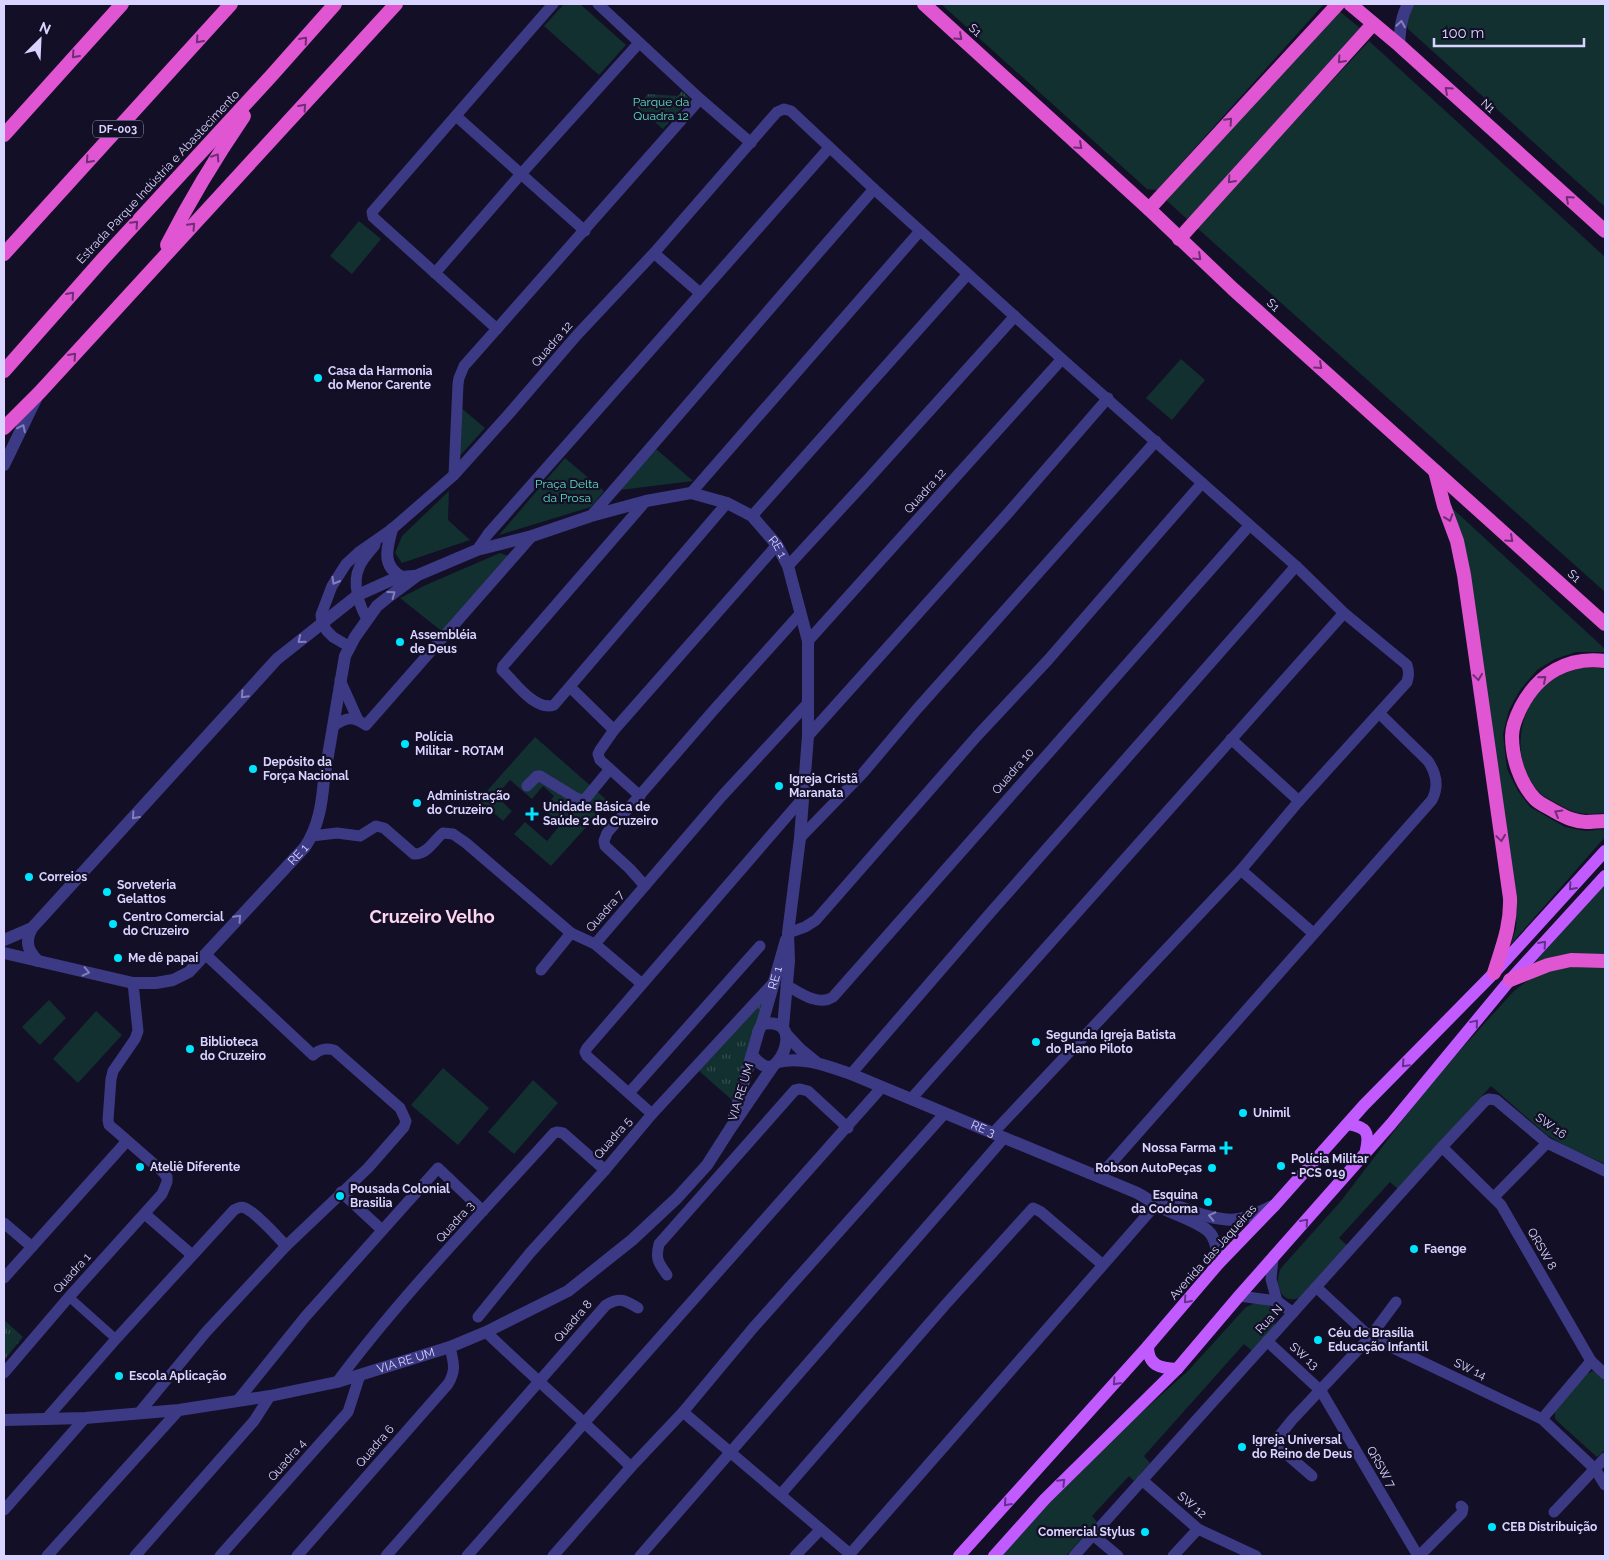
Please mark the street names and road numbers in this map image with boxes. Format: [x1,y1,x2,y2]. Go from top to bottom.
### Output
street label: S1 [966,21,984,39]
street label: Estrada Parque Indústria e Abastecimento [74,87,242,267]
street label: N1 [1478,96,1498,116]
road number: DF-003 [93,120,143,138]
street label: S1 [1264,296,1282,314]
street label: Quadra 12 [529,319,575,369]
street label: Quadra 12 [901,466,949,516]
street label: RE 1 [765,533,790,560]
street label: S1 [1565,567,1583,585]
street label: Quadra 10 [989,745,1037,797]
street label: RE 1 [285,841,311,868]
street label: Quadra 7 [583,887,627,935]
street label: RE 1 [765,965,785,991]
street label: VIA RE UM [726,1061,756,1123]
street label: SW 16 [1533,1110,1569,1142]
street label: Quadra 5 [591,1114,635,1162]
street label: RE 3 [969,1118,997,1140]
street label: Quadra 3 [433,1199,477,1245]
street label: Avenida das Jaqueiras [1167,1201,1260,1302]
street label: QRSW 8 [1524,1225,1560,1273]
street label: Quadra 1 [50,1250,94,1296]
street label: Quadra 8 [551,1297,595,1345]
street label: Rua N [1253,1302,1285,1336]
street label: SW 13 [1287,1339,1321,1373]
street label: VIA RE UM [375,1345,437,1376]
street label: SW 14 [1452,1355,1489,1383]
street label: Quadra 6 [353,1422,397,1470]
street label: Quadra 4 [265,1436,309,1484]
street label: QRSW 7 [1364,1444,1399,1491]
street label: SW 12 [1175,1489,1209,1521]

